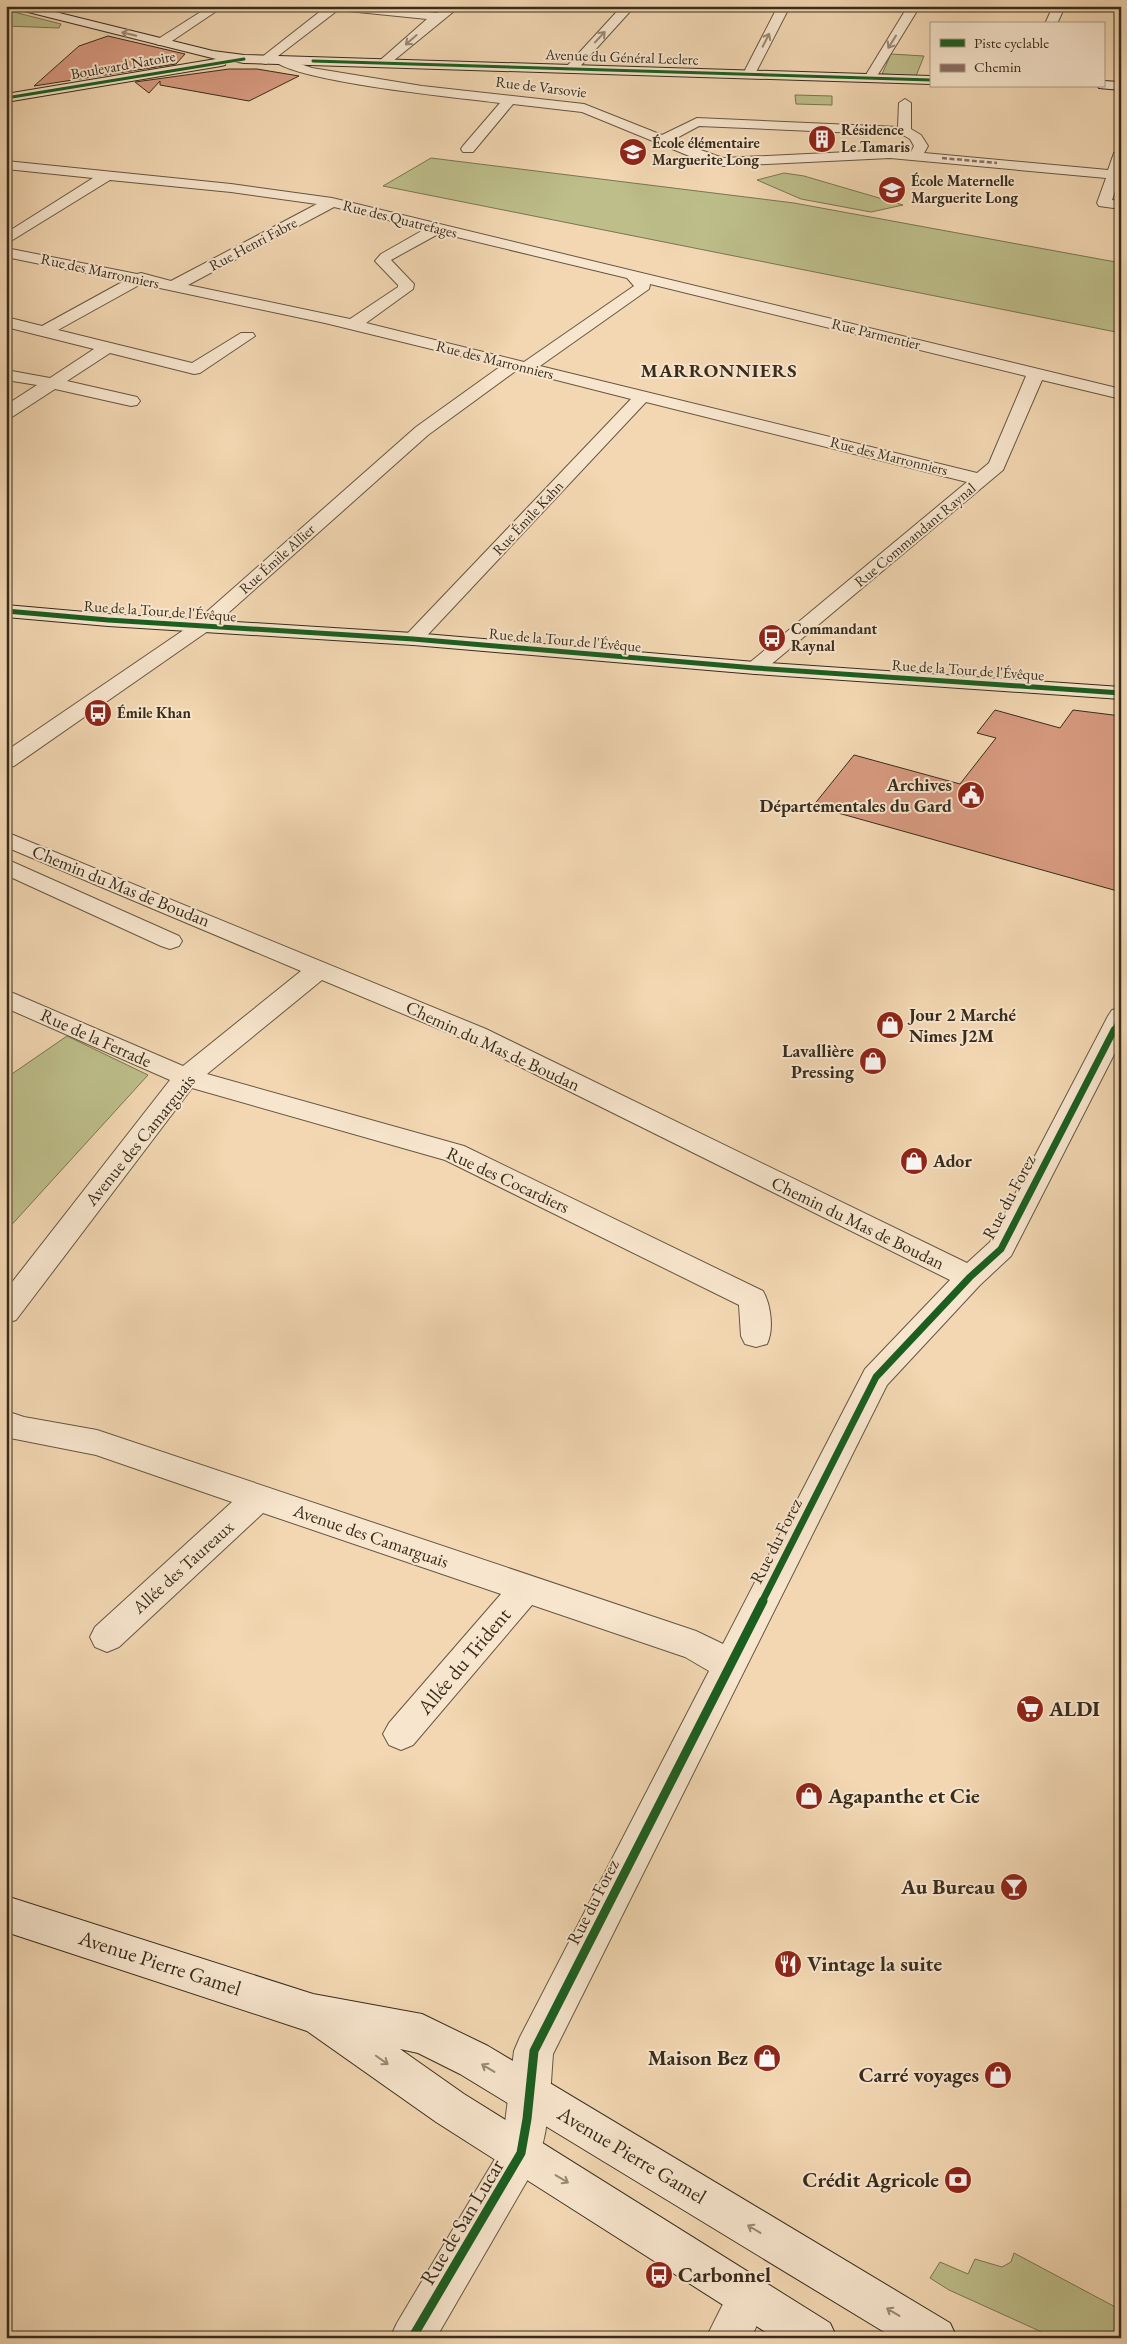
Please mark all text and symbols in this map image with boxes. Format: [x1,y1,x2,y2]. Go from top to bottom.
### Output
legend [930,22,1104,88]
one-way arrow [121,28,137,38]
one-way arrow [594,31,606,44]
one-way arrow [762,33,771,48]
text: Piste cyclable [974,33,1049,52]
one-way arrow [404,34,417,45]
one-way arrow [887,35,898,49]
street label: Avenue du Général Leclerc [544,44,699,69]
street label: Boulevard Natoire [69,46,177,83]
text: Chemin [974,57,1022,76]
street label: Rue de Varsovie [494,71,588,102]
place label: Résidence Le Tamaris [841,120,910,156]
building icon: Résidence Le Tamaris [807,124,837,154]
place label: École élémentaire Marguerite Long [652,133,760,169]
school or university icon: École élémentaire Marguerite Long [618,137,648,167]
place label: École Maternelle Marguerite Long [911,171,1018,207]
school or university icon: École Maternelle Marguerite Long [877,175,907,205]
street label: Rue des Quatrefages [341,195,459,242]
street label: Rue Henri Fabre [206,212,300,275]
street label: Rue des Marronniers [39,249,161,292]
street label: Rue Parmentier [830,313,922,354]
street label: Rue des Marronniers [434,336,556,383]
district label: MARRONNIERS [640,358,798,383]
street label: Rue des Marronniers [828,432,950,479]
street label: Rue Émile Kahn [488,476,567,559]
street label: Rue Commandant Raynal [850,478,980,591]
street label: Rue Émile Allier [235,520,319,598]
street label: Rue de la Tour de l'Évêque [83,596,237,625]
place label: Commandant Raynal [791,619,878,655]
street label: Rue de la Tour de l'Évêque [488,623,642,656]
bus stop icon: Commandant Raynal [757,623,787,653]
street label: Rue de la Tour de l'Évêque [891,655,1045,684]
bus stop icon: Émile Khan [83,698,113,728]
place label: Émile Khan [117,703,191,722]
place label: Archives Départementales du Gard [760,773,952,817]
public building icon: Archives Départementales du Gard [956,780,986,810]
street label: Chemin du Mas de Boudan [29,839,214,932]
street label: Chemin du Mas de Boudan [402,995,584,1096]
street label: Rue de la Ferrade [37,1003,155,1072]
place label: Jour 2 Marché Nimes J2M [907,1003,1016,1047]
shop icon: Jour 2 Marché Nimes J2M [875,1010,905,1040]
place label: Lavallière Pressing [782,1039,855,1083]
shop icon: Lavallière Pressing [858,1046,888,1076]
street label: Avenue des Camarguais [79,1069,200,1211]
street label: Rue des Cocardiers [443,1141,573,1218]
shop icon: Ador [899,1146,929,1176]
place label: Ador [932,1149,972,1172]
street label: Rue du Forez [977,1150,1041,1243]
street label: Chemin du Mas de Boudan [768,1171,949,1275]
street label: Rue du Forez [744,1494,807,1587]
street label: Avenue des Camarguais [290,1498,452,1573]
street label: Allée des Taureaux [127,1515,238,1619]
street label: Allée du Trident [410,1601,516,1720]
supermarket icon: ALDI [1015,1694,1045,1724]
place label: ALDI [1048,1695,1100,1722]
shop icon: Agapanthe et Cie [794,1781,824,1811]
place label: Agapanthe et Cie [827,1782,980,1809]
street label: Rue du Forez [561,1855,624,1948]
bar icon: Au Bureau [999,1872,1029,1902]
place label: Au Bureau [900,1873,995,1900]
street label: Avenue Pierre Gamel [75,1923,245,2001]
restaurant icon: Vintage la suite [773,1949,803,1979]
place label: Vintage la suite [807,1950,942,1977]
shop icon: Maison Bez [752,2043,782,2073]
place label: Maison Bez [648,2044,748,2071]
one-way arrow [374,2055,388,2065]
shop icon: Carré voyages [983,2060,1013,2090]
place label: Carré voyages [859,2061,979,2088]
one-way arrow [481,2063,495,2073]
street label: Avenue Pierre Gamel [552,2099,712,2210]
street label: Rue de San Lucar [413,2154,510,2289]
bank icon: Crédit Agricole [943,2165,973,2195]
place label: Crédit Agricole [803,2166,939,2193]
one-way arrow [555,2175,569,2185]
one-way arrow [748,2223,762,2233]
bus stop icon: Carbonnel [644,2260,674,2290]
place label: Carbonnel [678,2261,771,2288]
one-way arrow [887,2307,901,2317]

